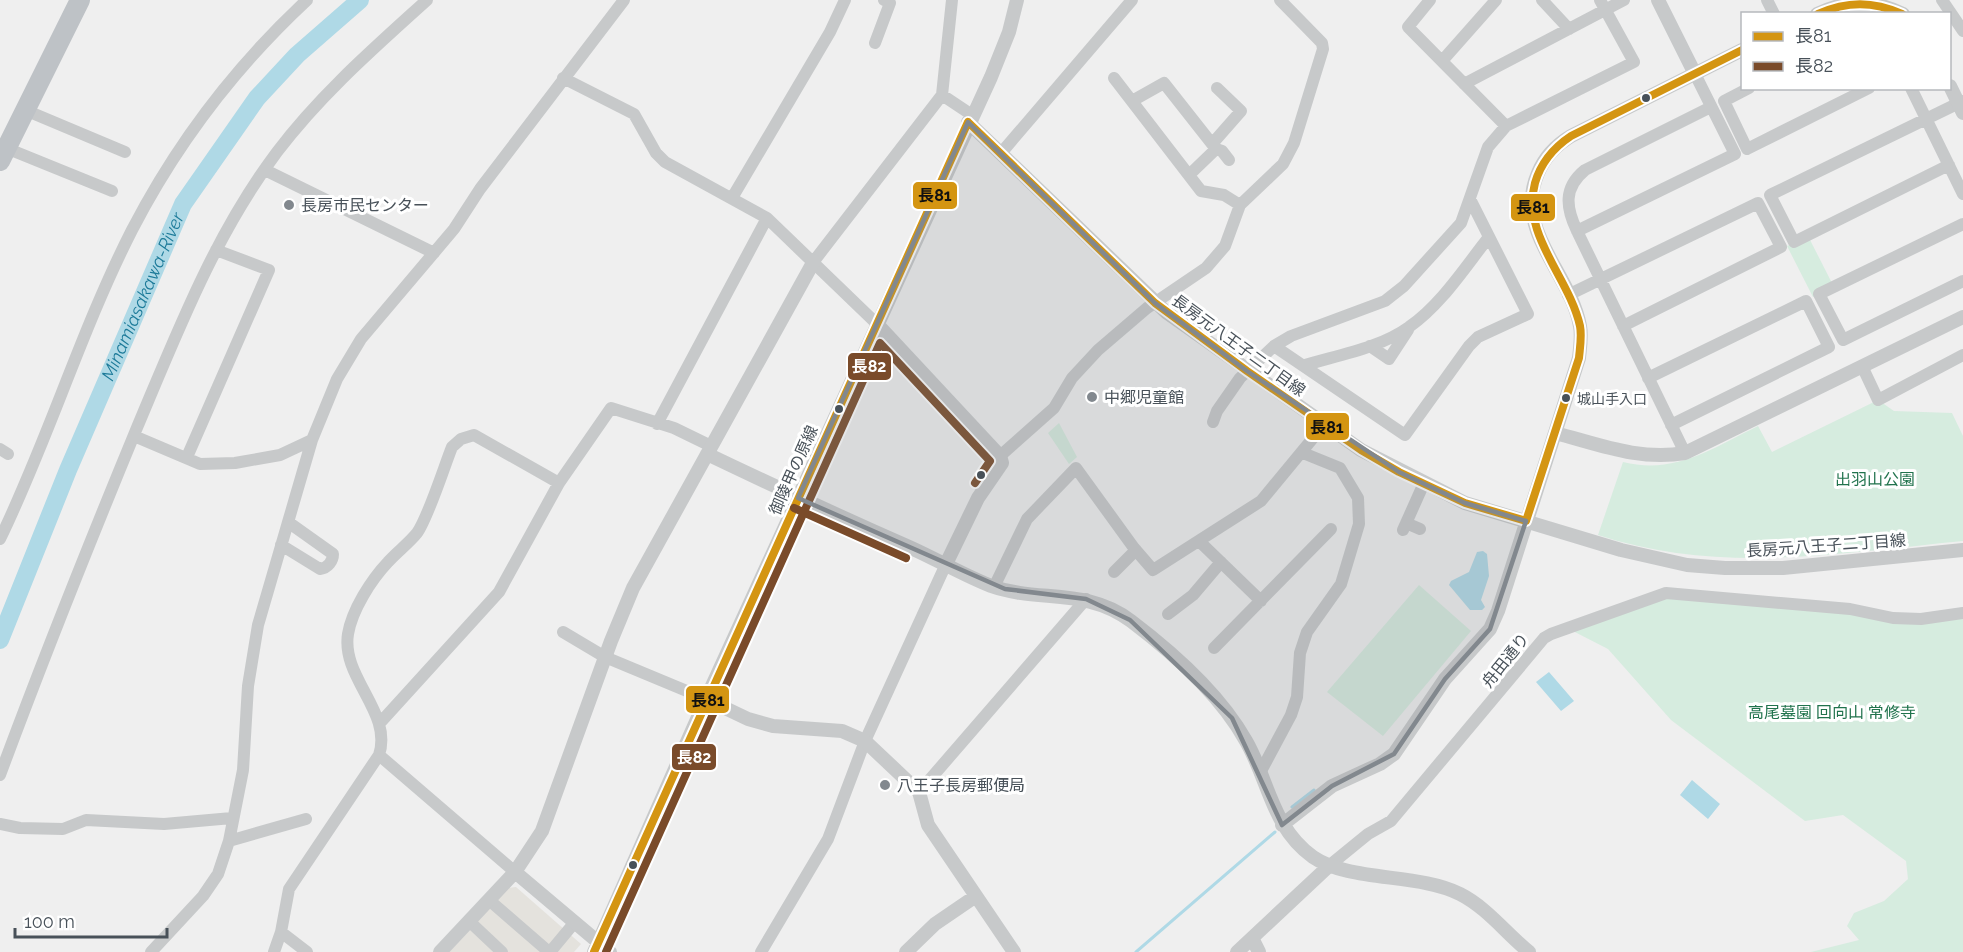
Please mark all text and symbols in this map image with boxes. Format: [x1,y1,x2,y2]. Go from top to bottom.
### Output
legend [1741,12,1951,90]
text: 長81 [1795,25,1832,46]
text: 長82 [1795,55,1833,76]
unlabelled marker [1640,92,1652,104]
line badge: 長81 [912,181,958,210]
text: 長81 [918,186,952,205]
line badge: 長81 [1510,193,1556,222]
place label: 長房市民センター [301,196,429,215]
marker: 長房市民センター [282,198,296,212]
text: 長81 [1516,198,1550,217]
water label: Minamiasakawa-River [97,209,188,384]
street label: 長房元八王子二丁目線 [1168,291,1309,400]
line badge: 長82 [847,352,892,381]
text: 長82 [852,357,886,376]
place label: 中郷児童館 [1104,388,1184,407]
marker: 中郷児童館 [1085,390,1099,404]
place label: 城山手入口 [1577,391,1647,407]
marker: 城山手入口 [1560,392,1572,404]
unlabelled marker [833,403,845,415]
line badge: 長81 [1305,412,1350,441]
text: 長81 [1310,418,1344,437]
street label: 御陵甲の原線 [765,422,822,518]
unlabelled marker [975,469,987,481]
park label: 出羽山公園 [1835,470,1915,489]
street label: 長房元八王子二丁目線 [1746,530,1907,561]
street label: 舟田通り [1478,629,1533,691]
line badge: 長81 [685,685,730,714]
text: 長81 [691,691,725,710]
park label: 高尾墓園 回向山 常修寺 [1748,703,1916,722]
line badge: 長82 [671,743,717,771]
text: 長82 [677,748,711,767]
place label: 八王子長房郵便局 [897,776,1025,795]
marker: 八王子長房郵便局 [878,778,892,792]
unlabelled marker [627,859,639,871]
scale bar [15,901,166,939]
text: 100 m [24,911,75,932]

